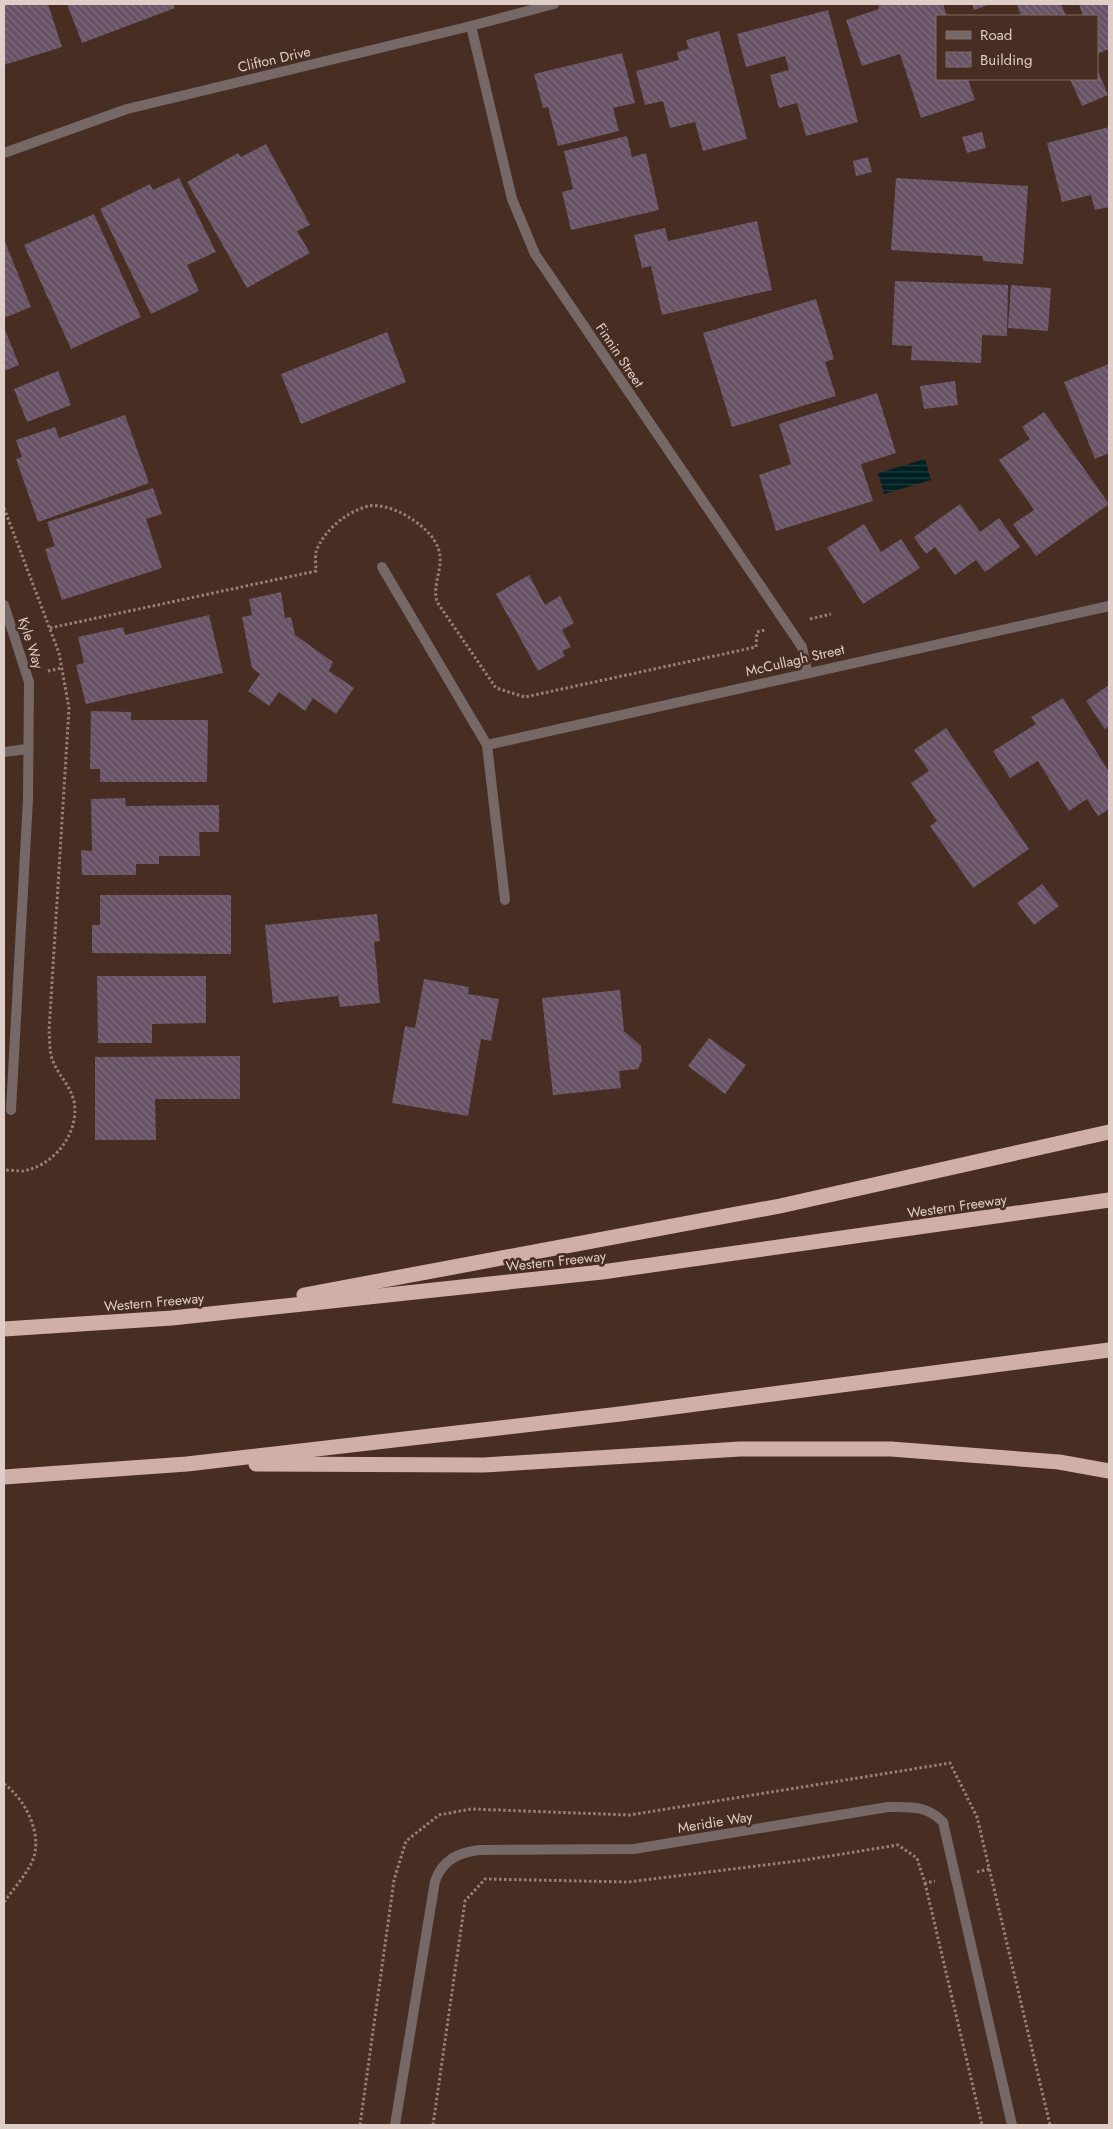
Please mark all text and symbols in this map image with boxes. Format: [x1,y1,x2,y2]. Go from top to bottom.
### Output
legend [936,15,1098,80]
text: Road [980,24,1012,46]
street label: Clifton Drive [236,41,312,77]
text: Building [980,49,1032,71]
street label: Finnin Street [591,319,649,392]
street label: Kyle Way [13,615,49,672]
street label: McCullagh Street [743,639,847,681]
street label: Western Freeway [906,1189,1009,1223]
street label: Western Freeway [505,1246,608,1276]
street label: Western Freeway [103,1288,206,1316]
street label: Meridie Way [676,1806,755,1838]

